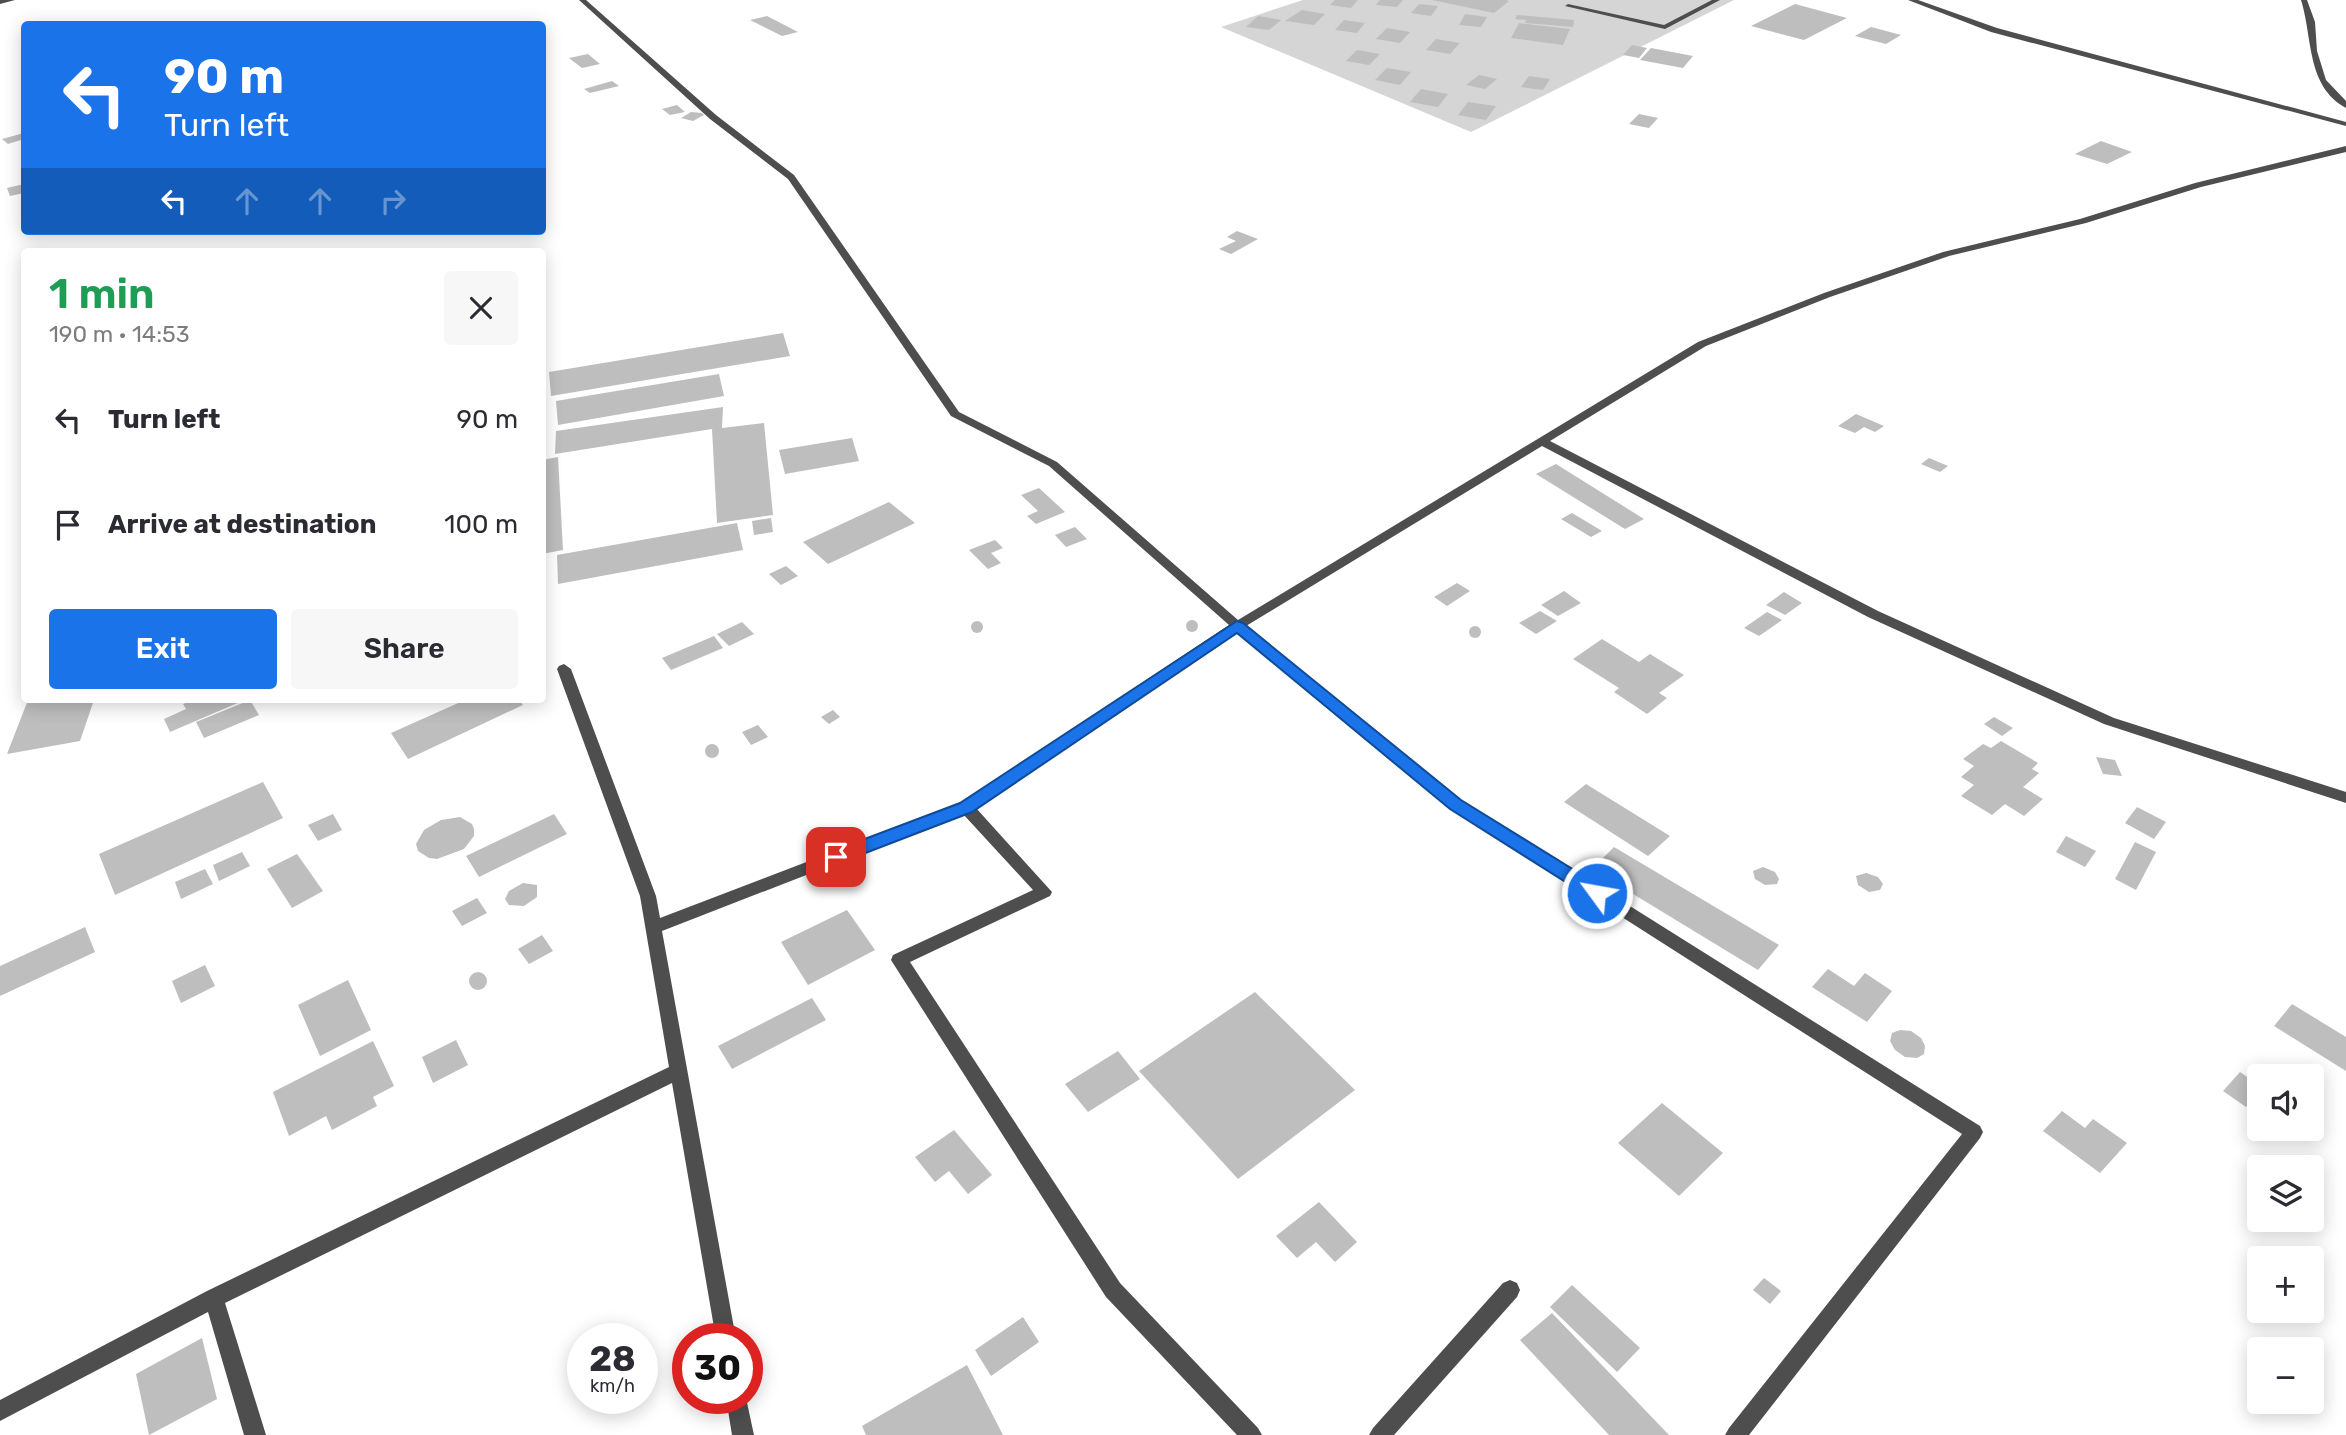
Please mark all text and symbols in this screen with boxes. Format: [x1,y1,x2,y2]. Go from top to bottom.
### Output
text: 90 m [164,47,284,105]
icon: left [49,49,140,140]
text: Turn left [164,106,289,144]
icon: left [155,182,193,220]
icon: ahead [228,182,266,220]
icon: ahead [301,182,339,220]
icon: right [374,182,412,220]
text: 1 min [49,269,155,319]
button: close [444,271,518,345]
text: 190 m · 14:53 [49,320,190,348]
icon: left [49,401,87,439]
text: Turn left [108,404,220,435]
text: 90 m [457,404,518,435]
icon: arrive [49,506,87,544]
text: Arrive at destination [108,509,376,540]
text: 100 m [444,509,518,540]
button: Exit [49,609,277,689]
button: Share [291,609,518,689]
pin [806,827,866,887]
icon: arrive [817,838,855,876]
position arrow [1560,856,1634,930]
map controls [2247,1064,2324,1414]
button: sound [2247,1064,2324,1141]
button: layers [2247,1155,2324,1232]
button: + [2247,1246,2324,1323]
speed limit sign: 30 [672,1323,763,1414]
button: − [2247,1337,2324,1414]
text: 28 [589,1338,636,1380]
text: km/h [590,1375,635,1397]

